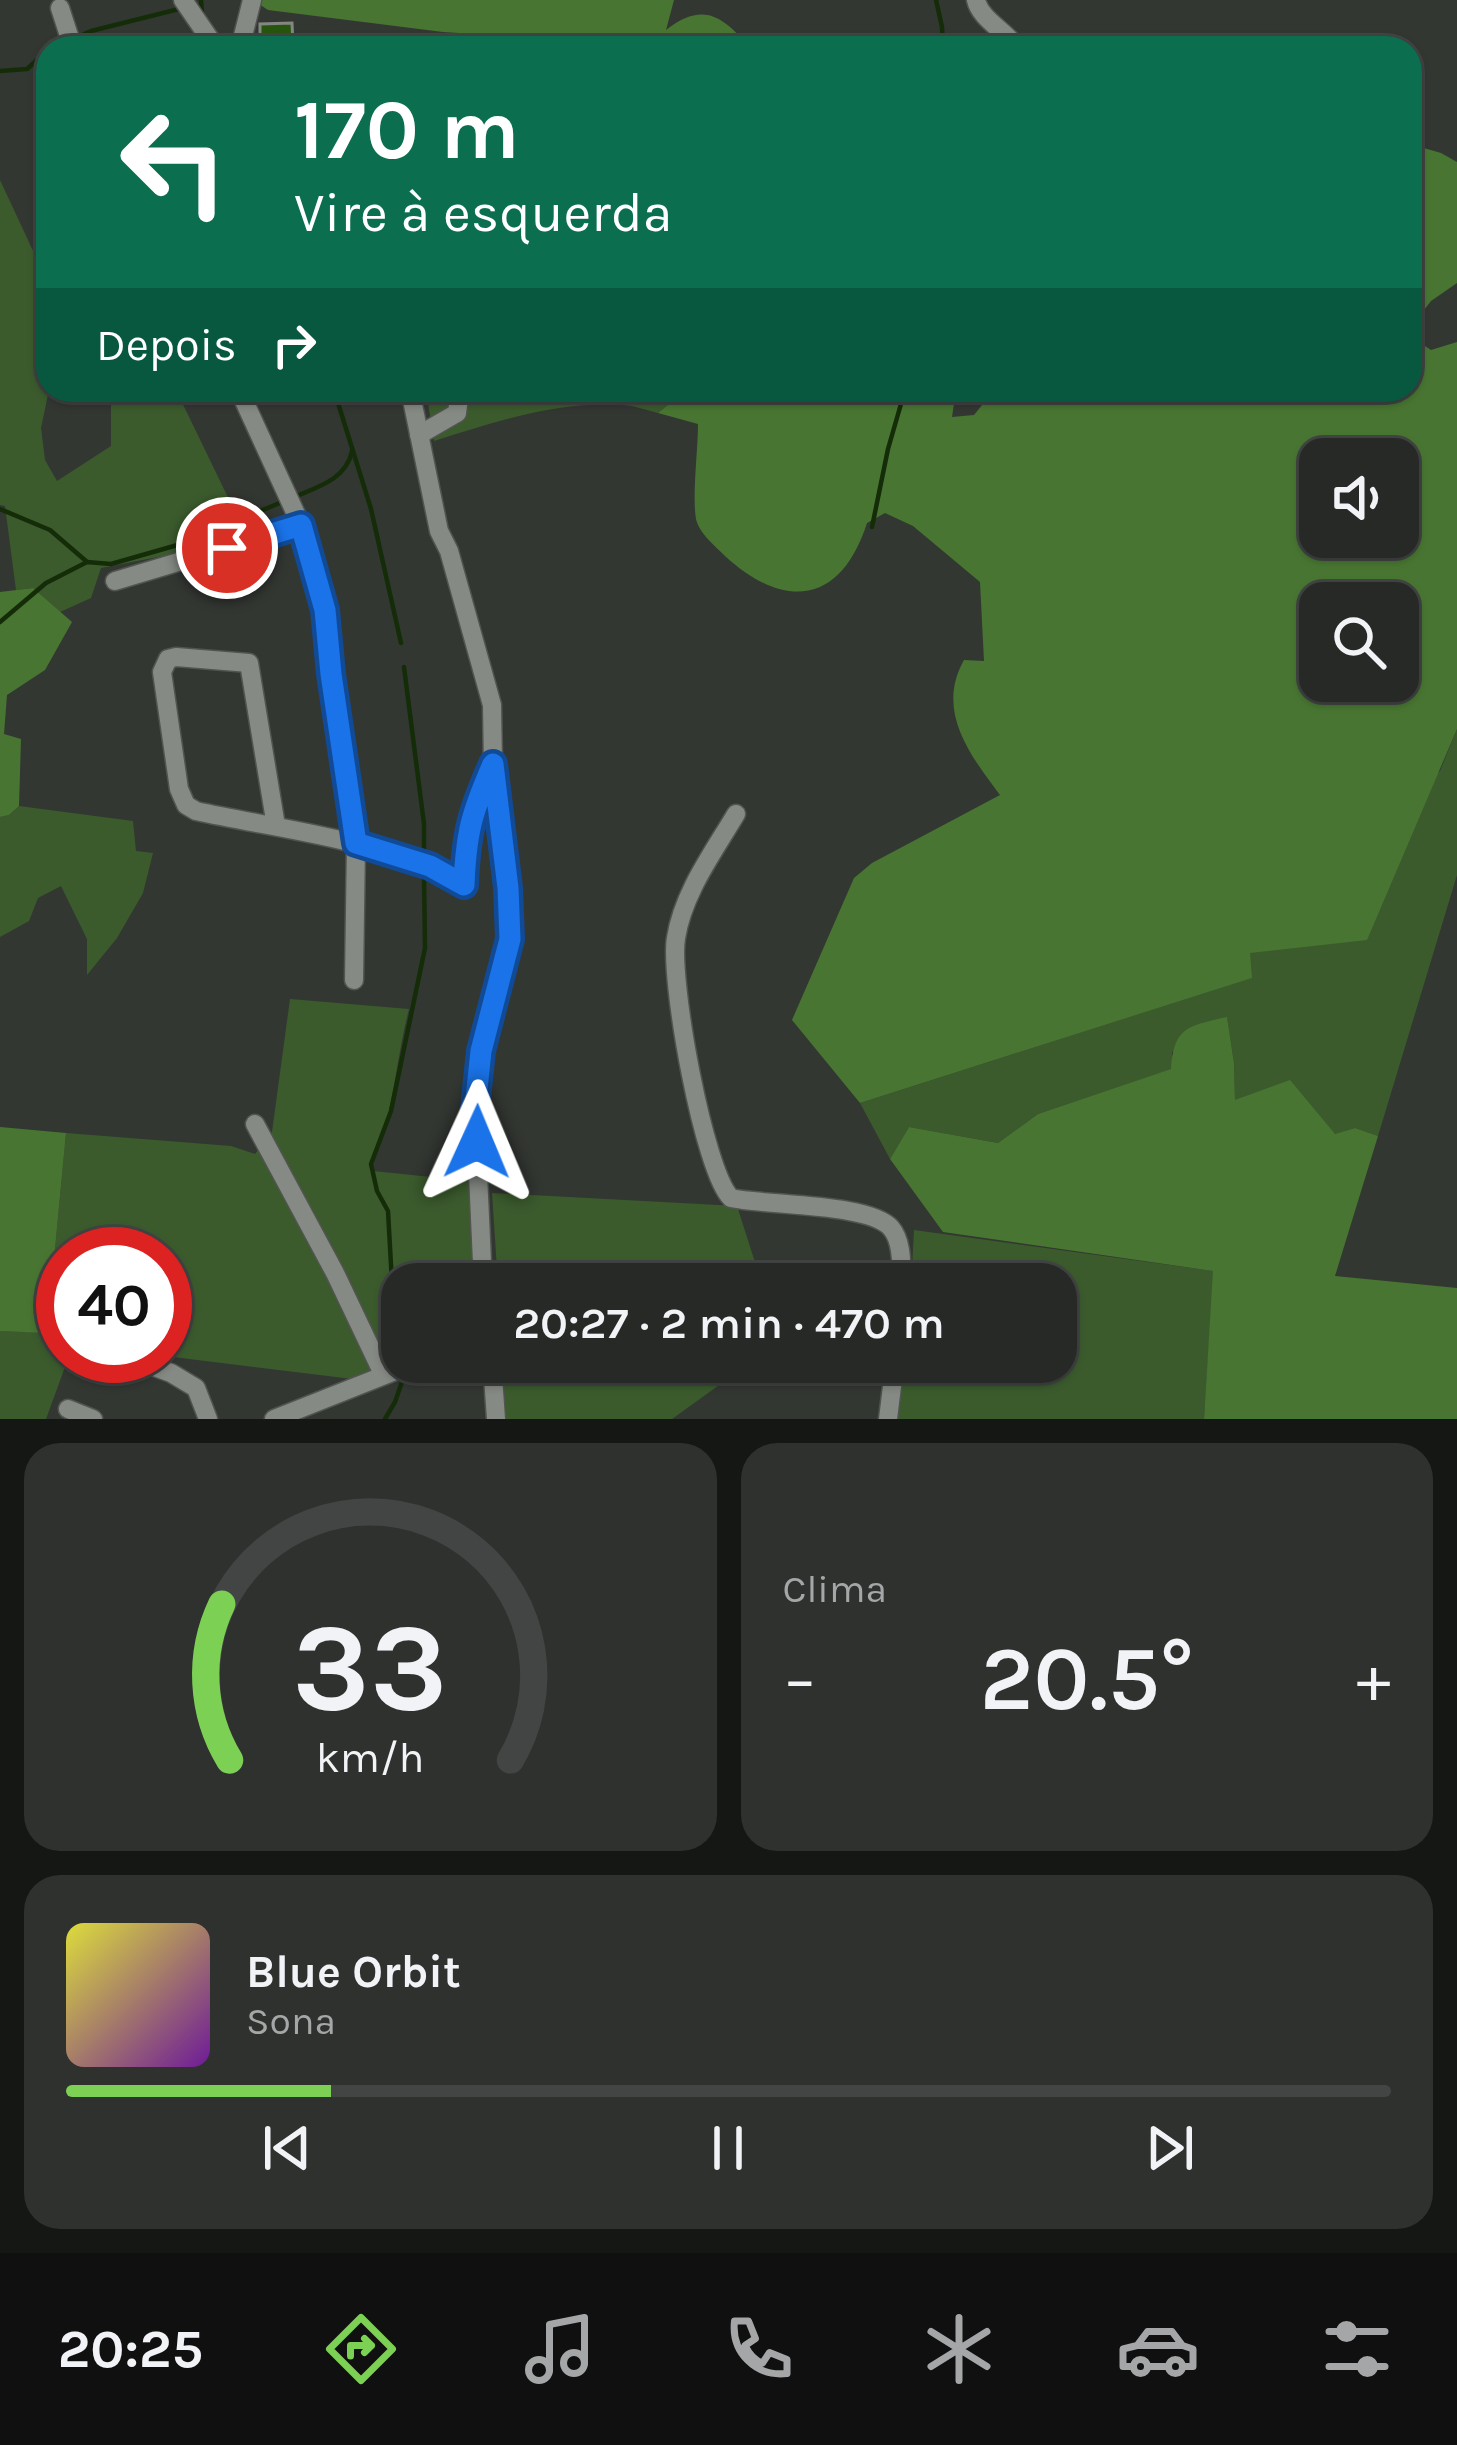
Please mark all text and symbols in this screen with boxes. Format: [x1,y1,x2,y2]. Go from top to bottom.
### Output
text: 170 m [294,81,520,179]
icon: left [96,84,252,240]
text: Vire à esquerda [294,181,672,245]
icon: right [261,312,327,378]
text: Depois [96,319,237,371]
map controls [1299,438,1419,702]
button: sound [1299,438,1419,558]
pin [176,497,278,599]
icon: arrive [194,515,260,581]
button: search [1299,582,1419,702]
position arrow [414,1079,540,1205]
speed limit sign: 40 [36,1227,192,1383]
text: 20:27 · 2 min · 470 m [513,1297,945,1349]
text: Clima [783,1566,887,1612]
text: 33 [293,1595,448,1740]
text: 20.5° [980,1626,1194,1732]
text: − [783,1640,817,1718]
text: + [1356,1640,1391,1718]
text: km/h [316,1733,425,1783]
text: Blue Orbit [246,1946,461,1998]
text: Sona [246,1998,336,2044]
icon: previous [254,2115,320,2181]
icon: pause [695,2115,761,2181]
icon: next [1137,2115,1203,2181]
icon: directions [319,2307,403,2391]
icon: music [518,2307,602,2391]
icon: phone [717,2307,801,2391]
icon: climate [917,2307,1001,2391]
icon: car [1116,2307,1200,2391]
icon: filters [1315,2307,1399,2391]
text: 20:25 [58,2317,203,2381]

